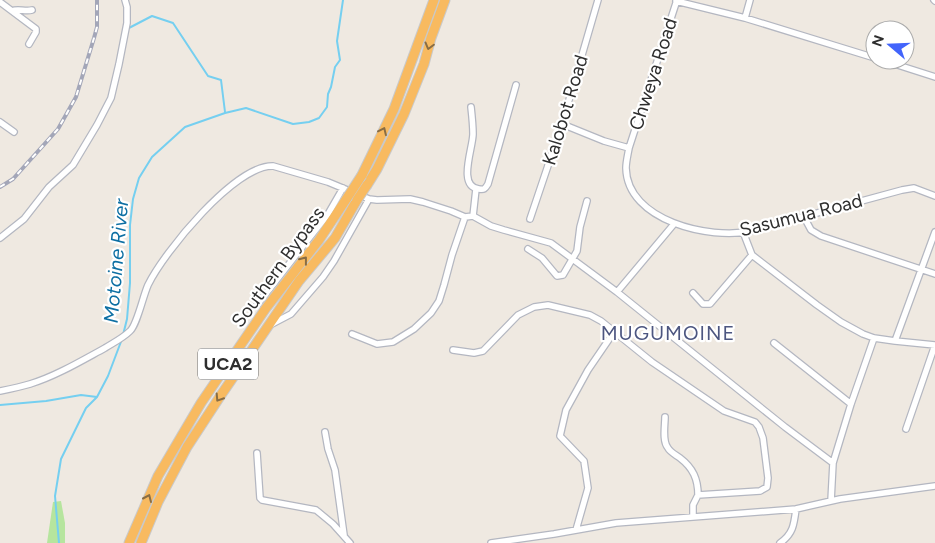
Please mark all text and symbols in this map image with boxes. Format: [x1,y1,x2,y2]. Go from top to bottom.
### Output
street label: Chweya Road [624,15,682,133]
north arrow [865,20,915,70]
text: N [868,33,888,49]
one-way arrow [424,42,435,50]
street label: Kalobot Road [537,52,593,168]
one-way arrow [377,127,387,136]
street label: Sasumua Road [737,189,865,241]
water label: Motoine River [99,197,133,324]
street label: Southern Bypass [227,202,330,332]
one-way arrow [298,257,306,266]
district label: MUGUMOINE [601,321,735,345]
road number: UCA2 [198,348,258,379]
one-way arrow [215,393,225,402]
one-way arrow [142,494,152,503]

